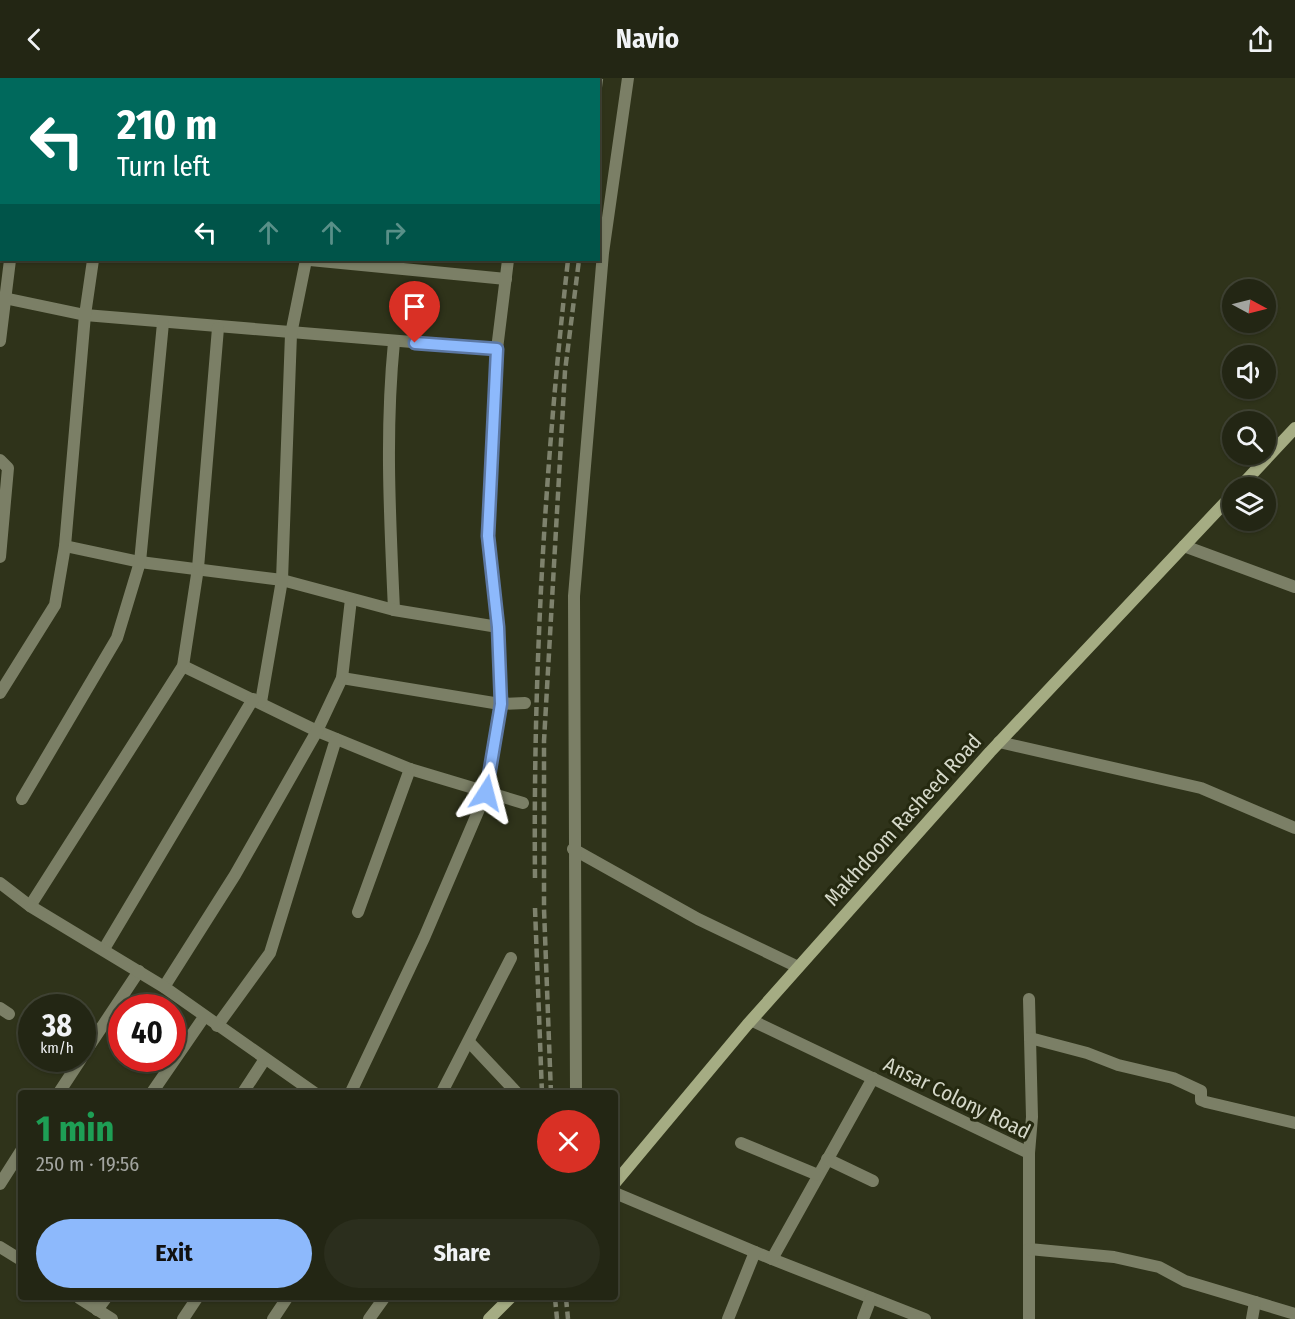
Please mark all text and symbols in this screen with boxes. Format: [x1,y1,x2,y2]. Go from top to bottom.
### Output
icon: back [18,23,51,56]
text: Navio [616,23,679,55]
icon: share [1244,23,1277,56]
text: 210 m [117,100,217,150]
icon: left [18,102,96,180]
text: Turn left [117,151,210,183]
icon: left [189,216,222,249]
icon: ahead [252,216,285,249]
icon: ahead [315,216,348,249]
icon: right [378,216,411,249]
north arrow [1222,279,1276,333]
map controls [1222,279,1276,531]
pin [389,281,440,343]
icon: arrive [398,290,431,323]
button: sound [1222,345,1276,399]
button: search [1222,411,1276,465]
button: layers [1222,477,1276,531]
street label: Makhdoom Rasheed Road [819,729,987,911]
position arrow [454,761,518,825]
speed limit sign: 40 [108,994,186,1072]
text: 38 [42,1008,72,1044]
text: km/h [40,1039,74,1057]
street label: Ansar Colony Road [879,1051,1035,1145]
text: 1 min [36,1107,114,1151]
button: close [537,1110,600,1173]
text: 250 m · 19:56 [36,1152,139,1176]
button: Exit [36,1219,312,1288]
button: Share [324,1219,600,1288]

